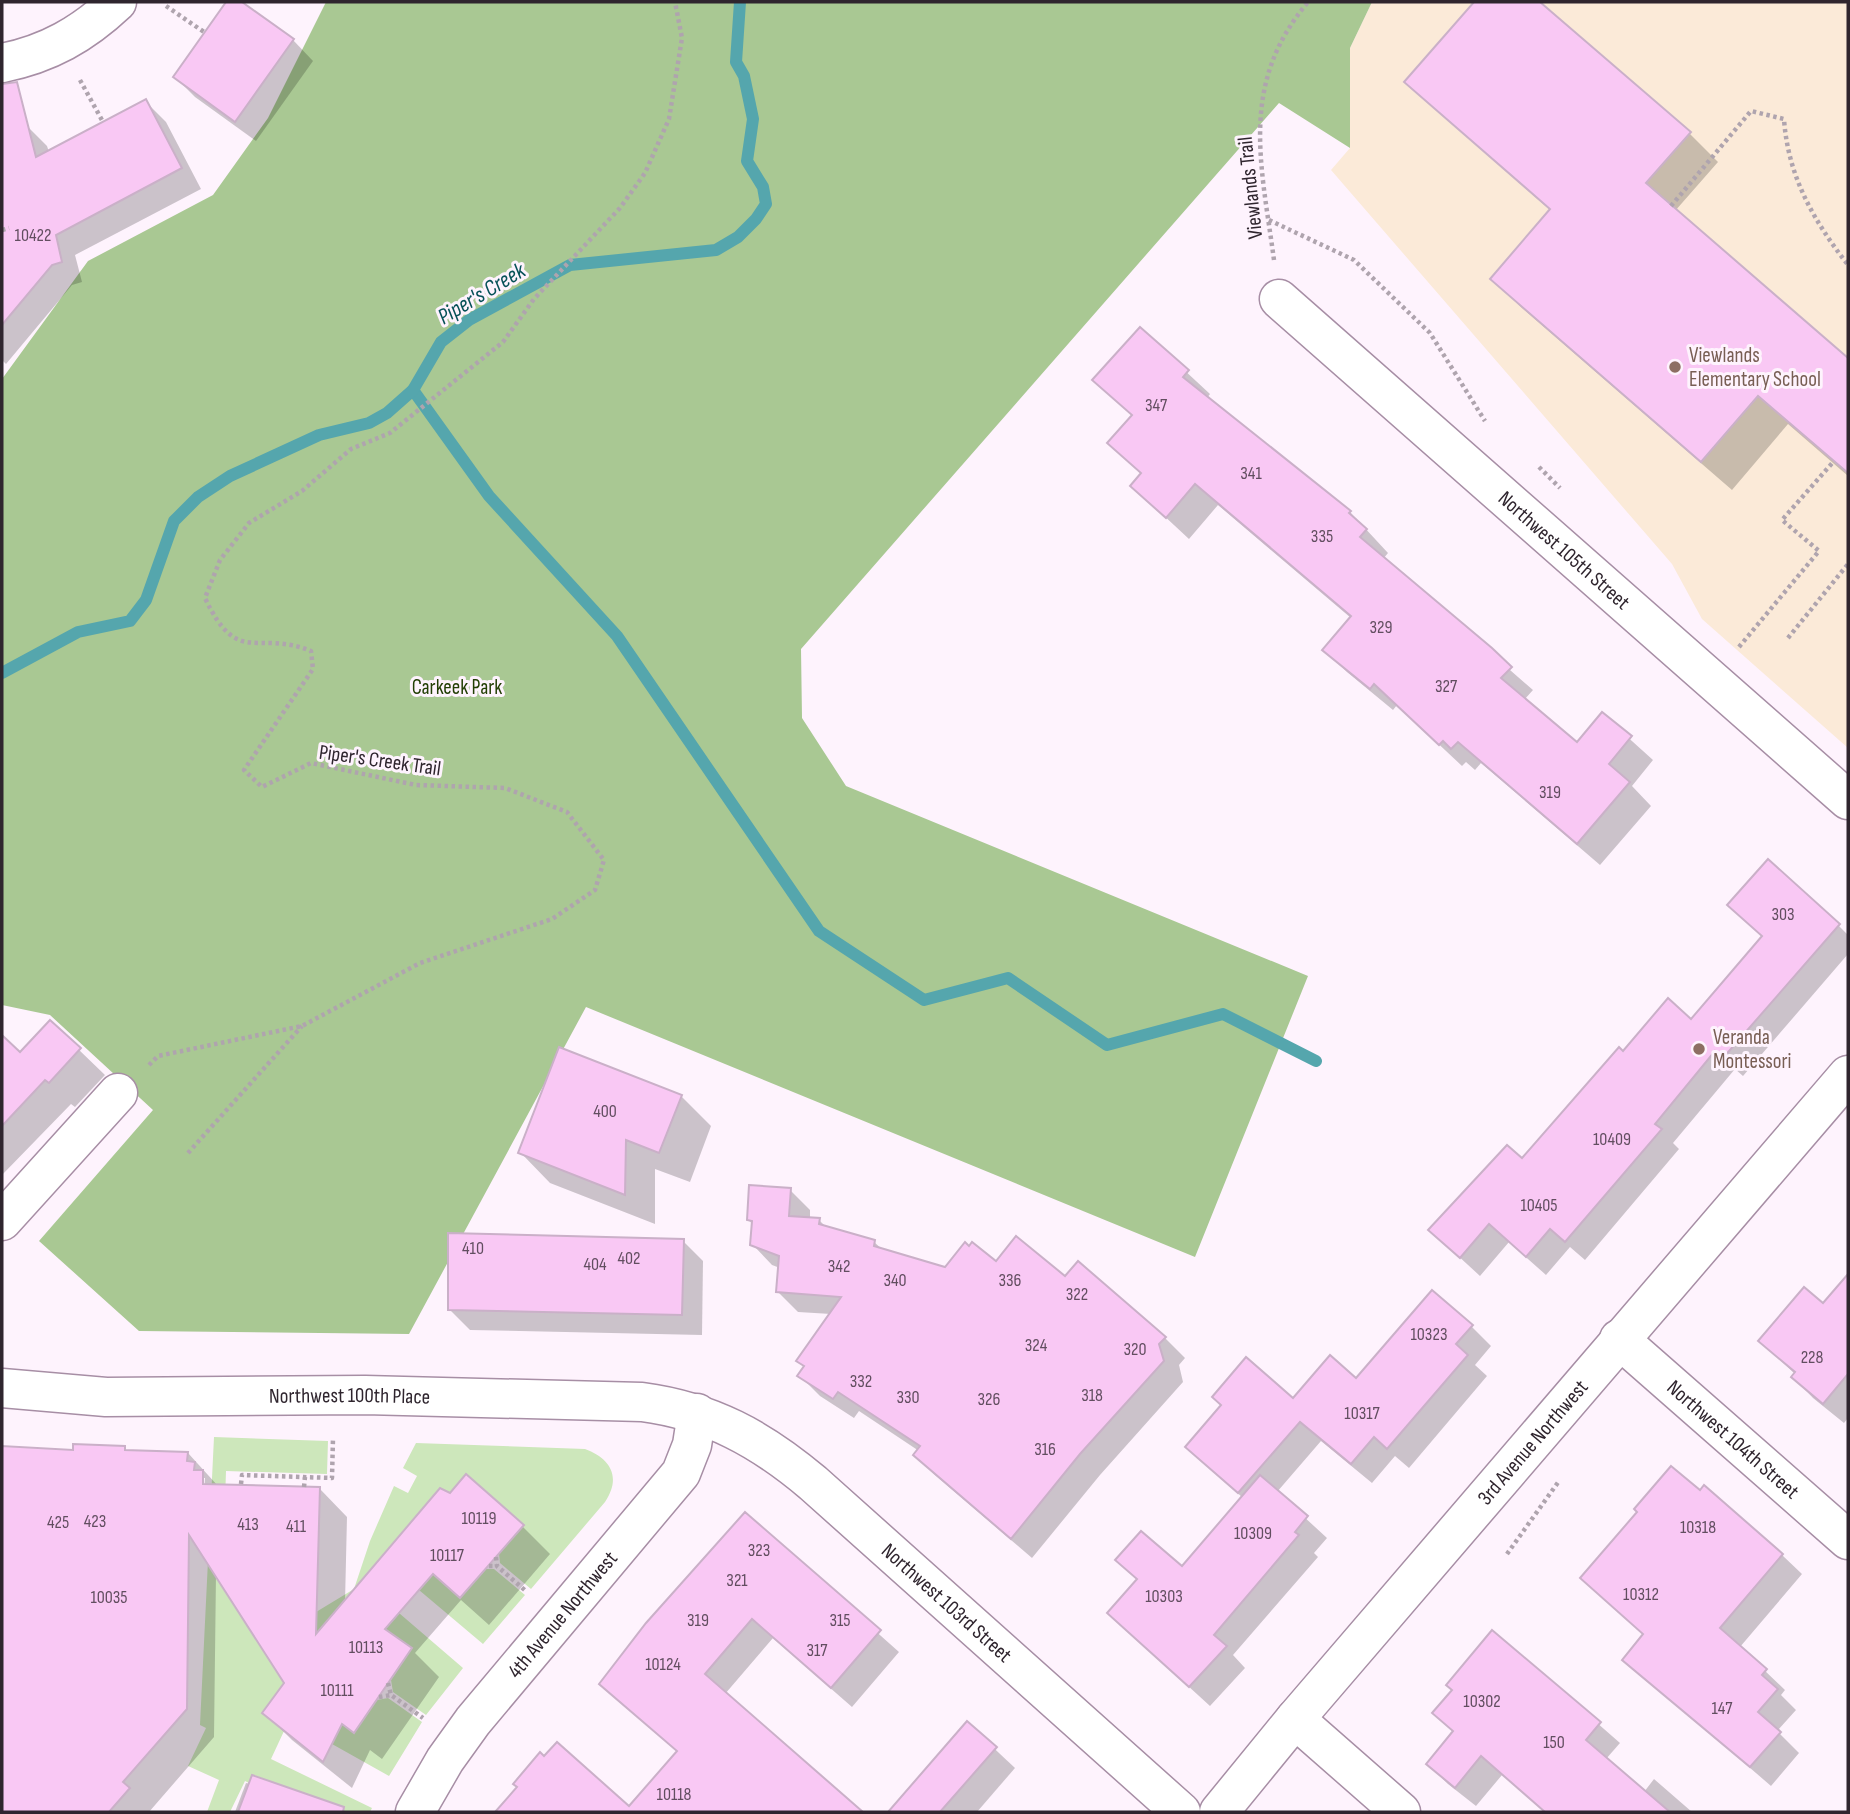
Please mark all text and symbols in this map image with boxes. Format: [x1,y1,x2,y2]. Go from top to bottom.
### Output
street label: Viewlands Trail [1233,136,1268,240]
house number: 10422 [15,225,51,246]
water label: Piper's Creek [433,256,532,331]
place label: Viewlands Elementary School [1689,343,1821,392]
marker: Viewlands Elementary School [1667,359,1683,375]
house number: 347 [1145,395,1168,416]
house number: 341 [1240,463,1262,484]
street label: Northwest 105th Street [1493,486,1635,615]
house number: 335 [1311,526,1333,547]
house number: 329 [1370,617,1392,638]
park label: Carkeek Park [412,675,502,700]
house number: 327 [1435,676,1458,697]
street label: Piper's Creek Trail [317,740,443,781]
house number: 319 [1539,782,1561,803]
house number: 303 [1771,904,1795,925]
place label: Veranda Montessori [1713,1025,1792,1074]
marker: Veranda Montessori [1691,1041,1707,1057]
house number: 400 [593,1101,617,1122]
house number: 10409 [1593,1129,1631,1150]
house number: 10405 [1520,1195,1558,1216]
house number: 410 [462,1238,484,1259]
house number: 402 [618,1248,640,1269]
house number: 404 [583,1254,607,1275]
house number: 342 [828,1256,850,1277]
house number: 340 [883,1270,907,1291]
house number: 336 [999,1270,1022,1291]
house number: 322 [1066,1284,1088,1305]
house number: 10323 [1411,1324,1447,1345]
house number: 324 [1025,1335,1048,1356]
house number: 320 [1123,1339,1147,1360]
house number: 228 [1801,1347,1823,1368]
house number: 332 [850,1371,872,1392]
street label: 3rd Avenue Northwest [1473,1375,1594,1510]
street label: Northwest 104th Street [1662,1375,1804,1504]
street label: Northwest 100th Place [269,1383,430,1410]
house number: 318 [1081,1385,1103,1406]
house number: 330 [896,1387,920,1408]
house number: 326 [978,1389,1001,1410]
house number: 10317 [1344,1403,1380,1424]
house number: 316 [1034,1439,1056,1460]
house number: 10119 [462,1508,496,1529]
house number: 423 [84,1511,106,1532]
house number: 425 [47,1512,69,1533]
house number: 413 [237,1514,259,1535]
house number: 411 [286,1516,307,1537]
house number: 10318 [1680,1517,1716,1538]
house number: 10309 [1234,1523,1272,1544]
street label: Northwest 103rd Street [876,1538,1017,1668]
house number: 323 [748,1540,770,1561]
house number: 10117 [430,1545,465,1566]
street label: 4th Avenue Northwest [502,1546,623,1683]
house number: 321 [726,1570,748,1591]
house number: 10312 [1623,1584,1659,1605]
house number: 10303 [1145,1586,1183,1607]
house number: 10035 [90,1587,128,1608]
house number: 319 [687,1610,709,1631]
house number: 315 [829,1610,851,1631]
house number: 10113 [349,1637,383,1658]
house number: 317 [806,1640,828,1661]
house number: 10124 [645,1654,681,1675]
house number: 10111 [320,1680,354,1701]
house number: 10302 [1463,1691,1501,1712]
house number: 147 [1712,1698,1733,1719]
house number: 150 [1543,1732,1565,1753]
house number: 10118 [657,1784,692,1805]

